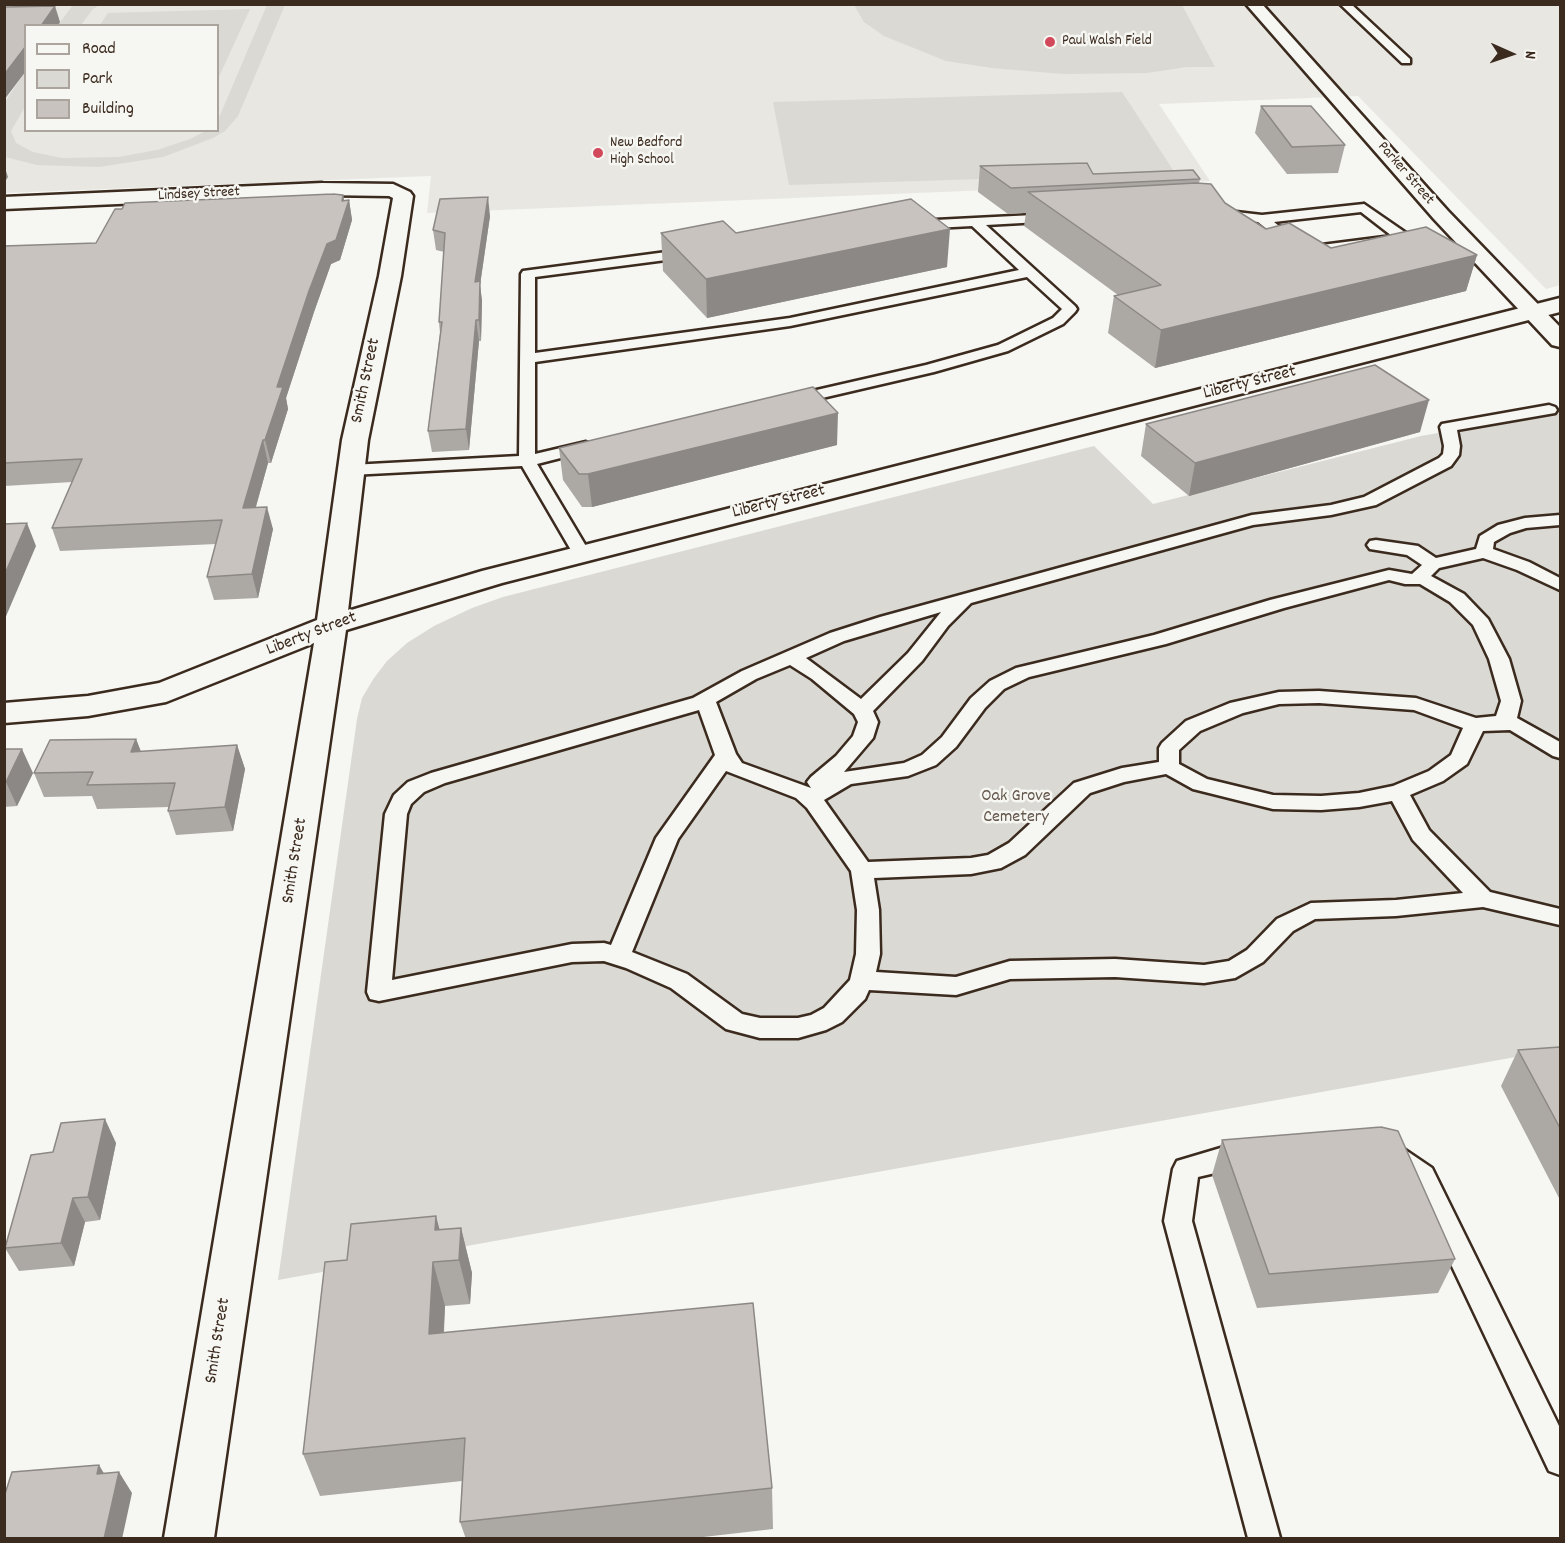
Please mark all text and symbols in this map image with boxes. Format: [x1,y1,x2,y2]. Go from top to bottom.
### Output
legend [24,24,219,132]
north arrow [1481,24,1541,84]
place label: Paul Walsh Field [1062,33,1152,51]
marker: Paul Walsh Field [1043,35,1057,49]
text: Road [82,37,116,62]
text: N [1518,50,1541,60]
text: Park [82,67,113,92]
text: Building [82,97,134,122]
place label: New Bedford High School [610,135,682,170]
street label: Parker Street [1373,139,1437,209]
marker: New Bedford High School [591,146,605,160]
street label: Lindsey Street [158,184,240,206]
street label: Smith Street [347,337,387,425]
street label: Liberty Street [1201,362,1299,406]
street label: Liberty Street [730,481,828,525]
street label: Liberty Street [264,608,360,662]
park label: Oak Grove Cemetery [981,787,1051,830]
street label: Smith Street [279,817,313,905]
street label: Smith Street [202,1297,236,1385]

